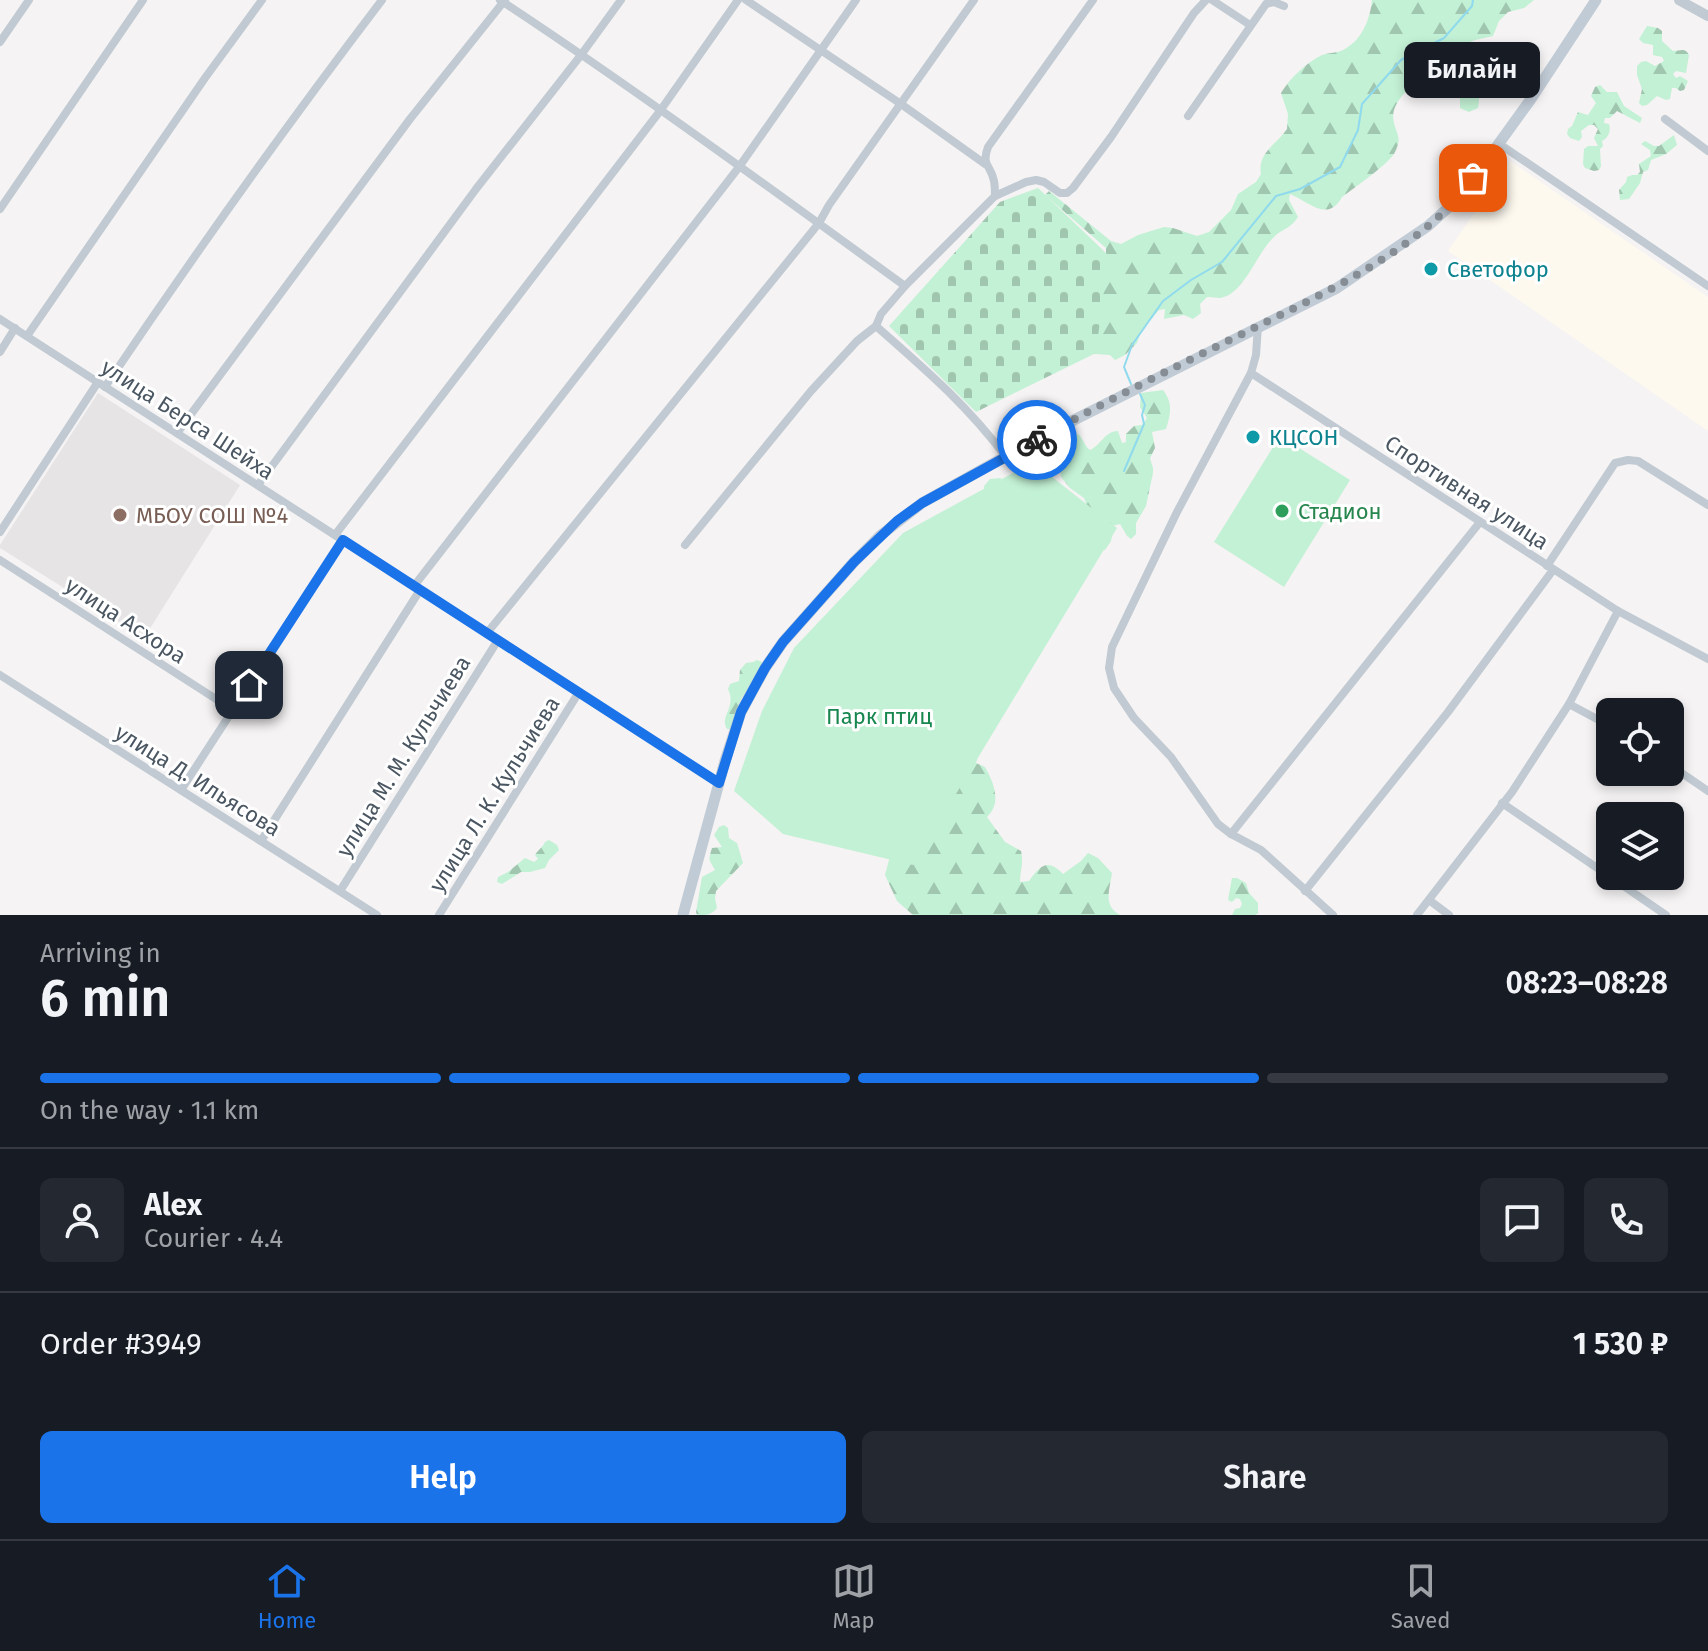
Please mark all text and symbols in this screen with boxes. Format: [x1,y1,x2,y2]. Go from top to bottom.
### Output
callout: Билайн [1405,42,1541,98]
text: Билайн [1427,54,1517,85]
pin [1439,144,1507,212]
icon: bag [1451,156,1495,200]
place label: Светофор [1447,256,1549,283]
marker: Светофор [1422,260,1440,278]
street label: улица Берса Шейха [96,353,279,485]
courier [997,400,1077,480]
icon: bike [1015,418,1059,462]
place label: КЦСОН [1269,424,1338,451]
marker: КЦСОН [1244,428,1262,446]
street label: Спортивная улица [1380,429,1554,556]
place label: Стадион [1298,498,1382,525]
place label: МБОУ СОШ №4 [136,502,289,529]
marker: Стадион [1273,502,1291,520]
marker: МБОУ СОШ №4 [111,506,129,524]
street label: улица Асхора [60,571,191,669]
pin [215,651,283,719]
street label: улица М. М. Кульчиева [330,651,476,862]
icon: home [227,663,271,707]
street label: улица Л. К. Кульчиева [423,692,566,897]
map controls [1596,698,1684,890]
button: locate [1596,698,1684,786]
park label: Парк птиц [826,703,932,730]
street label: улица Д. Ильясова [110,719,285,842]
button: layers [1596,802,1684,890]
text: Arriving in [40,938,161,969]
text: 08:23–08:28 [1506,965,1668,1001]
text: 6 min [40,967,170,1030]
text: On the way · 1.1 km [40,1095,259,1126]
button: person [40,1178,124,1262]
button: chat [1480,1178,1564,1262]
button: phone [1584,1178,1668,1262]
text: Alex [144,1187,202,1223]
text: Courier · 4.4 [144,1223,283,1254]
text: Order #3949 [40,1326,202,1362]
text: 1 530 ₽ [1573,1326,1668,1362]
button: Help [40,1431,846,1523]
button: Share [862,1431,1668,1523]
tab: Home [258,1559,316,1634]
tab: Map [832,1559,876,1634]
tab: Saved [1391,1559,1450,1634]

